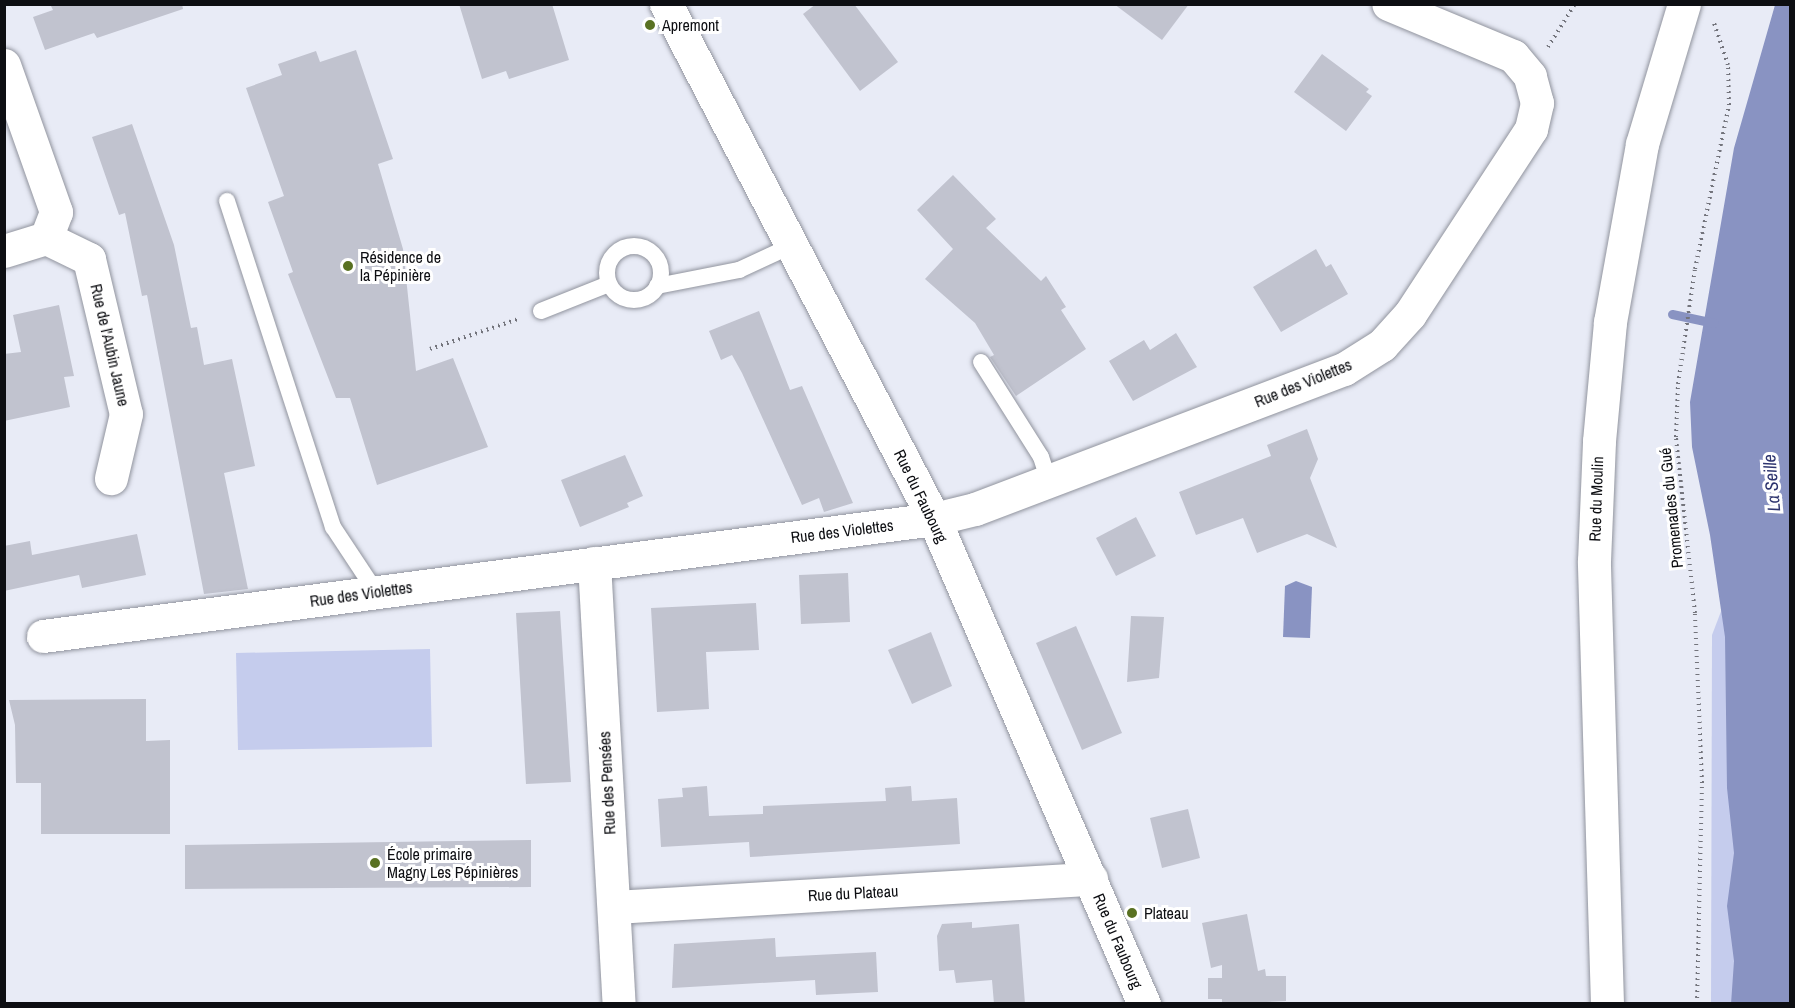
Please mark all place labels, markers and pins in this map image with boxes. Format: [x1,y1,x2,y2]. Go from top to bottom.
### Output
place label: Apremont [662,15,719,35]
marker: Apremont [643,18,657,32]
place label: Résidence de la Pépinière [360,247,441,285]
marker: Résidence de la Pépinière [341,259,355,273]
place label: École primaire Magny Les Pépinières [387,844,518,882]
marker: École primaire Magny Les Pépinières [368,856,382,870]
place label: Plateau [1144,903,1188,923]
marker: Plateau [1125,906,1139,920]

